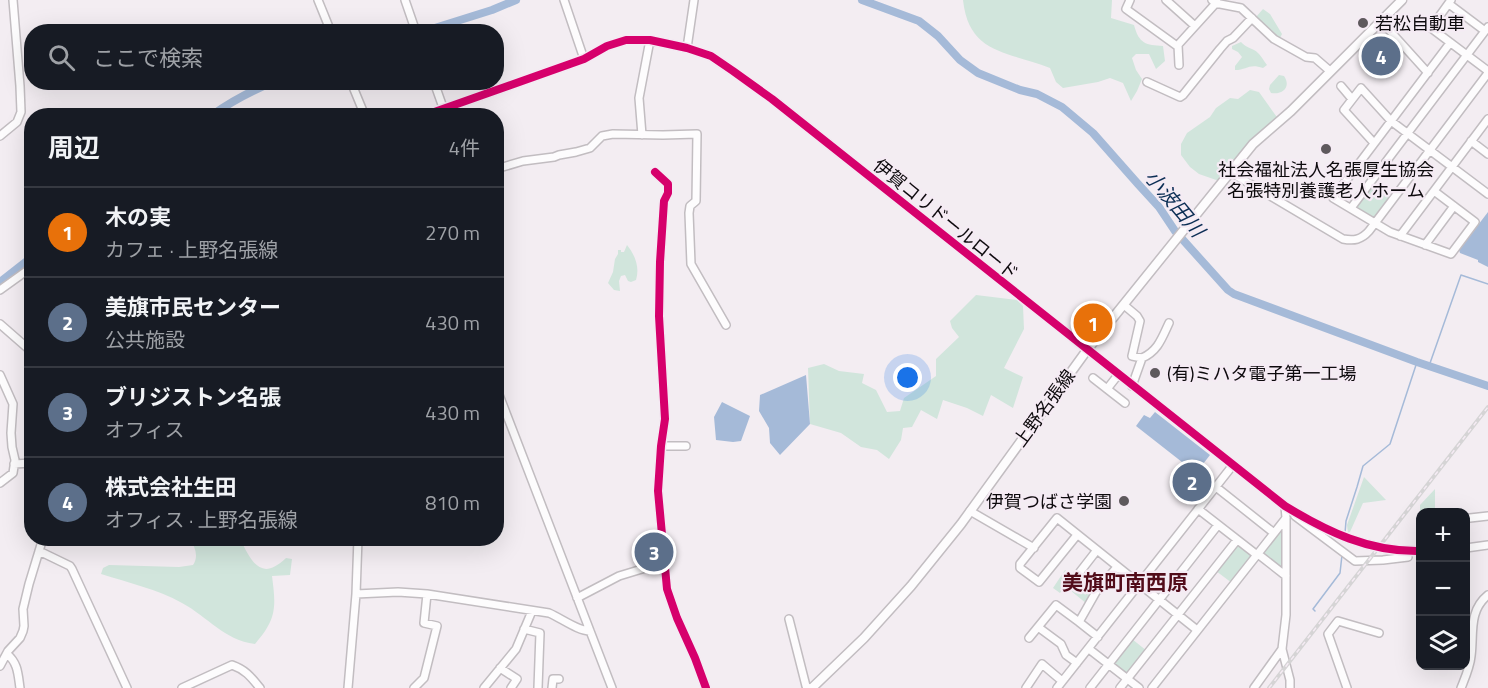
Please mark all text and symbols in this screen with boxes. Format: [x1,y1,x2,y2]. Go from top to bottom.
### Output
place label: 若松自動車 [1375,10,1465,37]
marker: 若松自動車 [1356,16,1370,30]
search box [24,24,504,90]
pin: 4 [1362,34,1400,78]
icon: search [45,41,78,74]
text: ここで検索 [93,41,203,75]
text: 周辺 [48,128,100,167]
text: 4件 [449,132,480,163]
marker: 社会福祉法人名張厚生協会 名張特別養護老人ホーム [1319,142,1333,156]
street label: 伊賀コリドールロード [868,152,1024,286]
place label: 社会福祉法人名張厚生協会 名張特別養護老人ホーム [1218,156,1434,204]
water label: 小波田川 [1137,162,1214,245]
text: 木の実 [105,200,171,234]
text: 1 [62,217,73,248]
text: 270 m [425,217,480,248]
text: カフェ · 上野名張線 [105,234,278,265]
text: 美旗市民センター [105,290,281,324]
pin: 1 [1074,300,1112,346]
text: 2 [62,307,73,338]
text: 430 m [425,307,480,338]
text: 公共施設 [105,324,185,355]
place label: (有)ミハタ電子第一工場 [1167,360,1357,387]
your location [893,363,922,392]
street label: 上野名張線 [1007,364,1081,452]
marker: (有)ミハタ電子第一工場 [1148,366,1162,380]
text: ブリジストン名張 [105,380,281,414]
text: 3 [62,397,73,428]
text: 430 m [425,397,480,428]
text: オフィス [105,414,185,445]
pin: 2 [1172,460,1212,504]
text: 株式会社生田 [105,470,237,504]
text: 4 [62,487,73,518]
text: 810 m [425,487,480,518]
place label: 伊賀つばさ学園 [986,488,1112,515]
marker: 伊賀つばさ学園 [1117,494,1131,508]
text: オフィス · 上野名張線 [105,504,298,535]
map controls [1416,508,1470,670]
button: + [1416,508,1470,562]
pin: 3 [634,530,674,574]
button: − [1416,562,1470,616]
district label: 美旗町南西原 [1062,566,1188,598]
button: layers [1416,616,1470,670]

